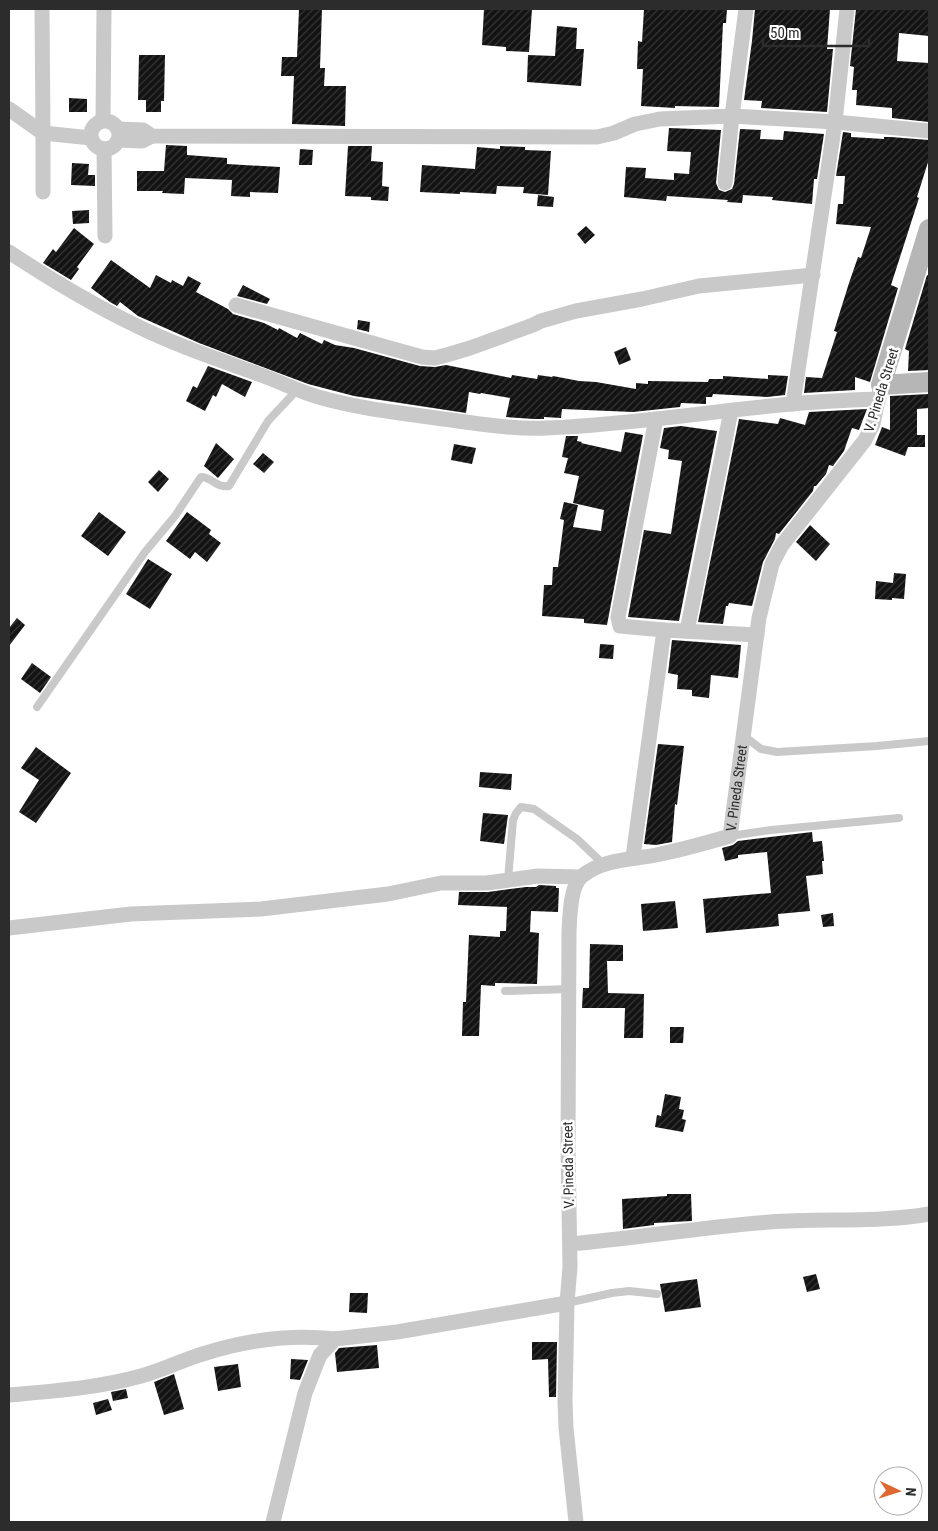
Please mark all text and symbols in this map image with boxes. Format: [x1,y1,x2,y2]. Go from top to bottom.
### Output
scale bar [763,15,869,47]
text: 50 m [770,24,800,42]
street label: V. Pineda Street [861,346,901,434]
street label: V. Pineda Street [723,744,750,832]
street label: V. Pineda Street [559,1121,577,1209]
north arrow [873,1466,923,1516]
text: N [903,1487,919,1497]

